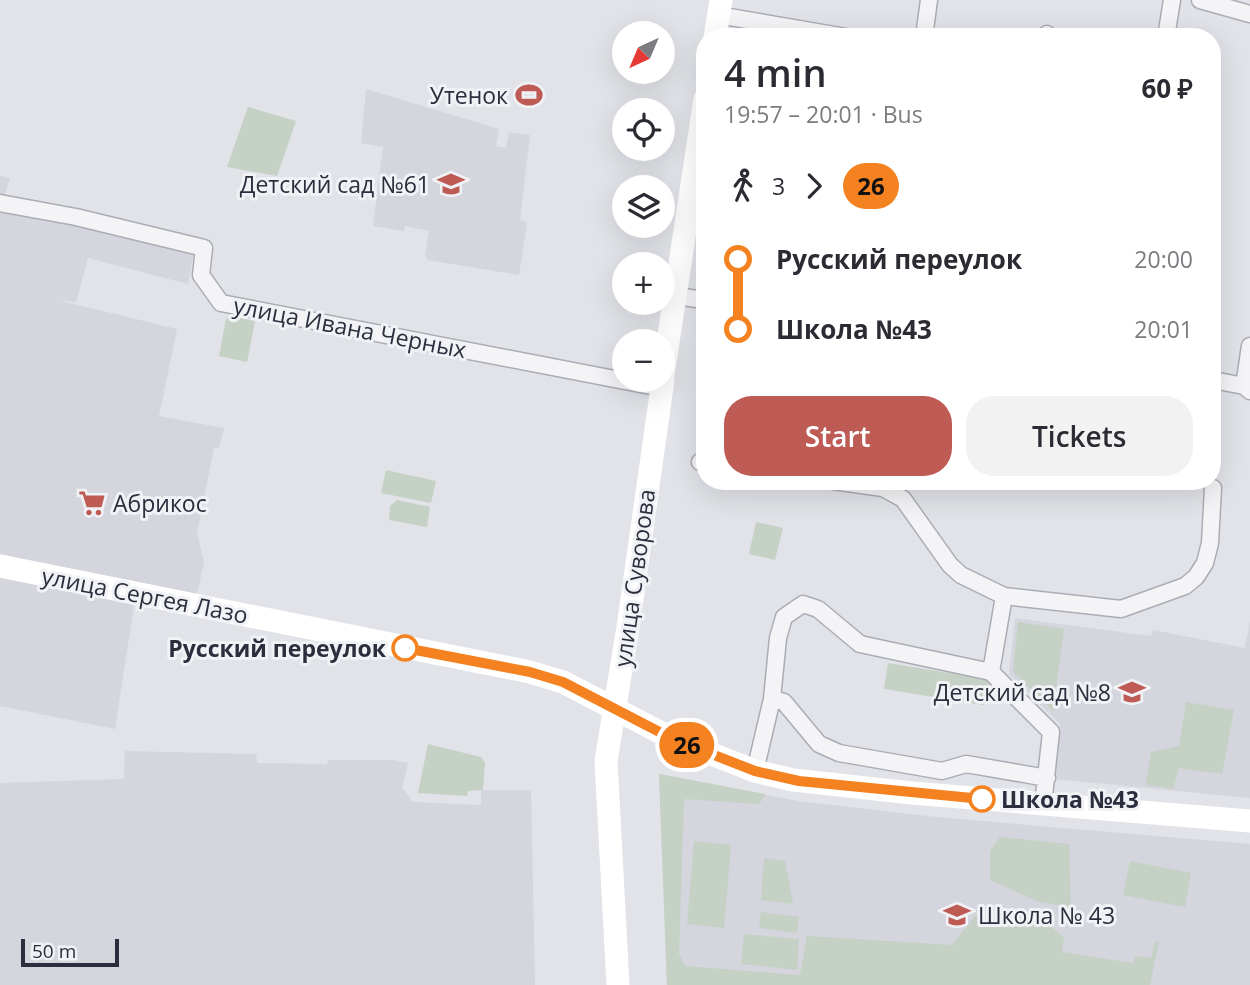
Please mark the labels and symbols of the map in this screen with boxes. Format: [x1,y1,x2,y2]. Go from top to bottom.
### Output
north arrow [612,21,676,84]
place label: Утенок [430,79,508,111]
sports icon: Утенок [514,80,544,110]
place label: Детский сад №61 [240,168,430,200]
school or university icon: Детский сад №61 [436,169,466,199]
street label: улица Ивана Черных [231,289,469,365]
place label: Абрикос [113,487,207,519]
street label: улица Суворова [606,487,662,669]
supermarket icon: Абрикос [77,488,107,518]
street label: улица Сергея Лазо [39,559,251,631]
place label: Русский переулок [168,632,387,664]
marker: Русский переулок [392,635,418,661]
place label: Детский сад №8 [934,676,1111,708]
school or university icon: Детский сад №8 [1117,677,1147,707]
line badge: 26 [656,722,718,768]
place label: Школа №43 [1001,783,1139,815]
marker: Школа №43 [969,786,995,812]
place label: Школа № 43 [978,899,1115,931]
school or university icon: Школа № 43 [942,900,972,930]
scale bar [21,936,119,968]

